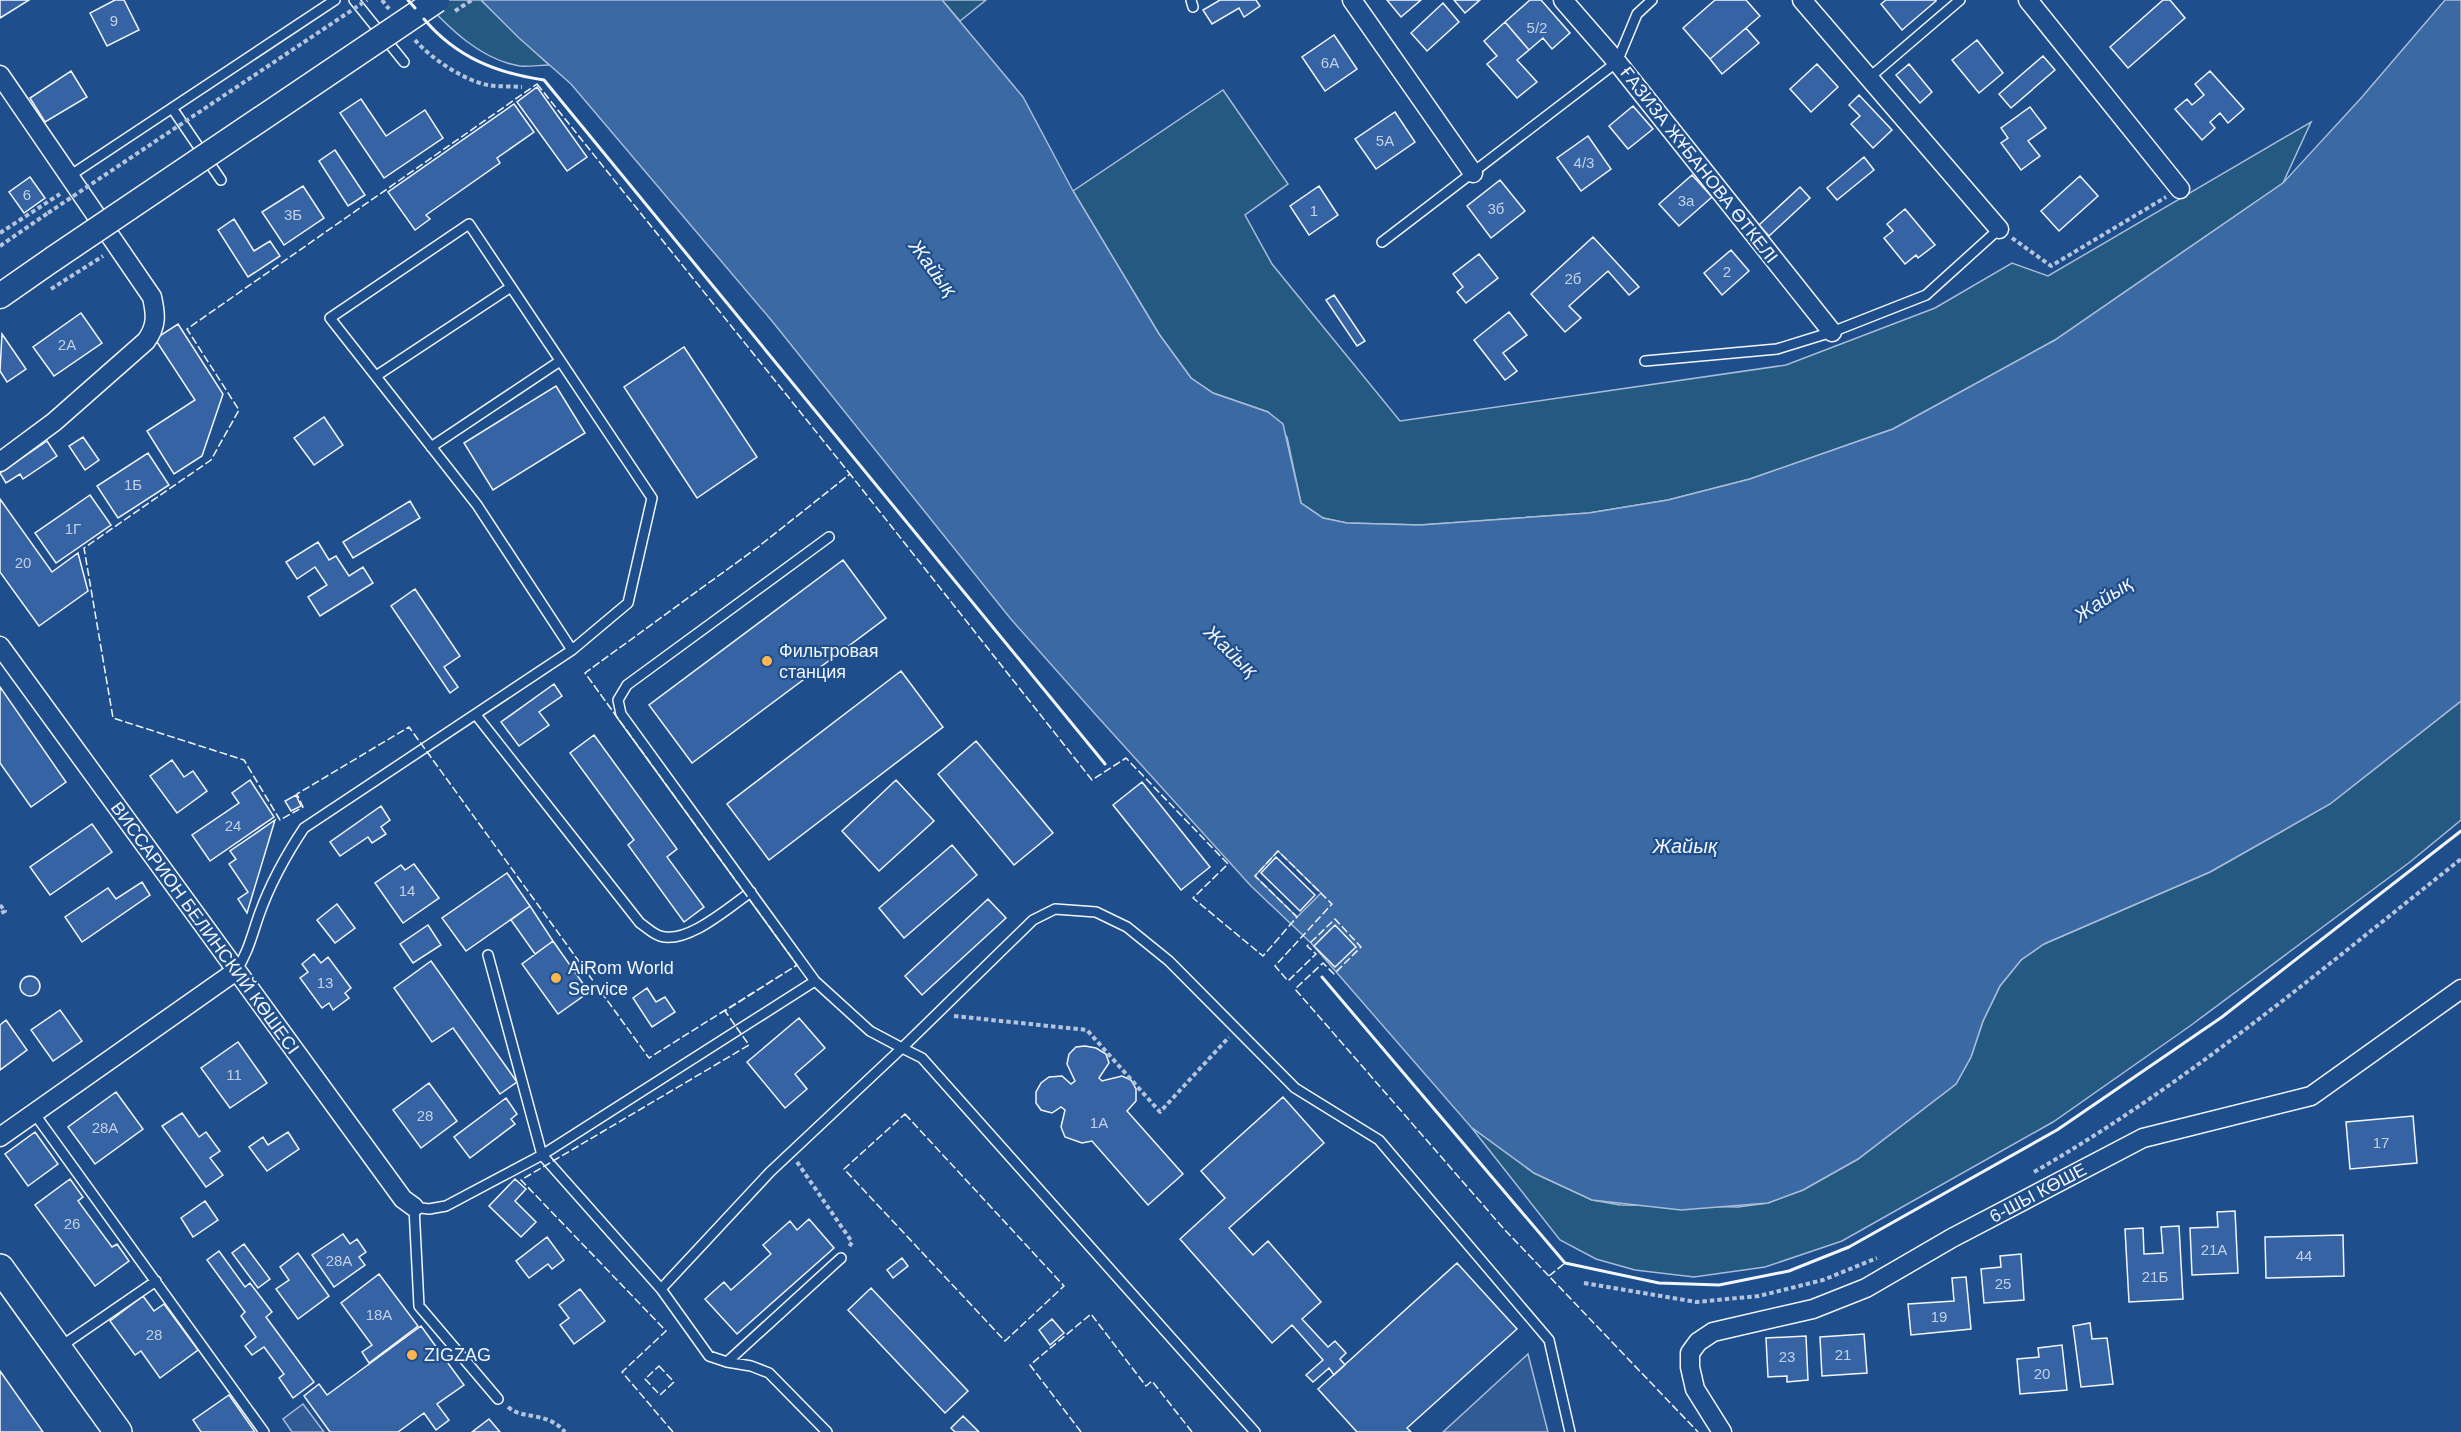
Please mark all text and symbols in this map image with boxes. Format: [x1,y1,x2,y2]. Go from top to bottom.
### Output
house number: 9 [110,12,118,29]
house number: 5/2 [1527,19,1547,36]
house number: 6А [1321,54,1339,71]
street label: ҒАЗИЗА ЖҰБАНОВА ӨТКЕЛІ [1616,62,1782,267]
house number: 5А [1376,132,1394,149]
house number: 4/3 [1574,154,1594,171]
house number: 6 [23,186,31,203]
house number: 3а [1678,192,1695,209]
house number: 3б [1488,200,1504,217]
house number: 1 [1310,202,1318,219]
house number: 3Б [284,206,302,223]
water label: Жайық [904,235,962,302]
house number: 2 [1723,263,1731,280]
house number: 2б [1565,270,1581,287]
house number: 2А [58,336,76,353]
house number: 1Б [124,476,142,493]
house number: 1Г [65,520,81,537]
house number: 20 [15,554,31,571]
water label: Жайық [2069,571,2137,627]
water label: Жайық [1199,620,1263,682]
place label: Фильтровая станция [779,641,879,682]
marker: Фильтровая станция [760,654,774,668]
street label: ВИССАРИОН БЕЛИНСКИЙ КӨШЕСІ [107,798,304,1058]
house number: 24 [225,817,241,834]
water label: Жайық [1652,835,1719,857]
house number: 14 [399,882,415,899]
place label: AiRom World Service [568,958,674,999]
marker: AiRom World Service [549,971,563,985]
house number: 13 [317,974,333,991]
house number: 11 [226,1066,242,1083]
house number: 28 [417,1107,433,1124]
house number: 1А [1090,1114,1108,1131]
house number: 28А [92,1119,118,1136]
house number: 17 [2373,1134,2389,1151]
street label: 6-ШЫ КӨШЕ [1986,1159,2090,1227]
house number: 26 [64,1215,80,1232]
house number: 21А [2201,1241,2227,1258]
house number: 44 [2296,1247,2312,1264]
house number: 28А [326,1252,352,1269]
house number: 21Б [2142,1268,2168,1285]
house number: 25 [1995,1275,2011,1292]
house number: 18А [366,1306,392,1323]
house number: 19 [1931,1308,1947,1325]
house number: 28 [146,1326,162,1343]
place label: ZIGZAG [424,1345,491,1365]
house number: 21 [1835,1346,1851,1363]
marker: ZIGZAG [405,1348,419,1362]
house number: 23 [1779,1348,1795,1365]
house number: 20 [2034,1365,2050,1382]

